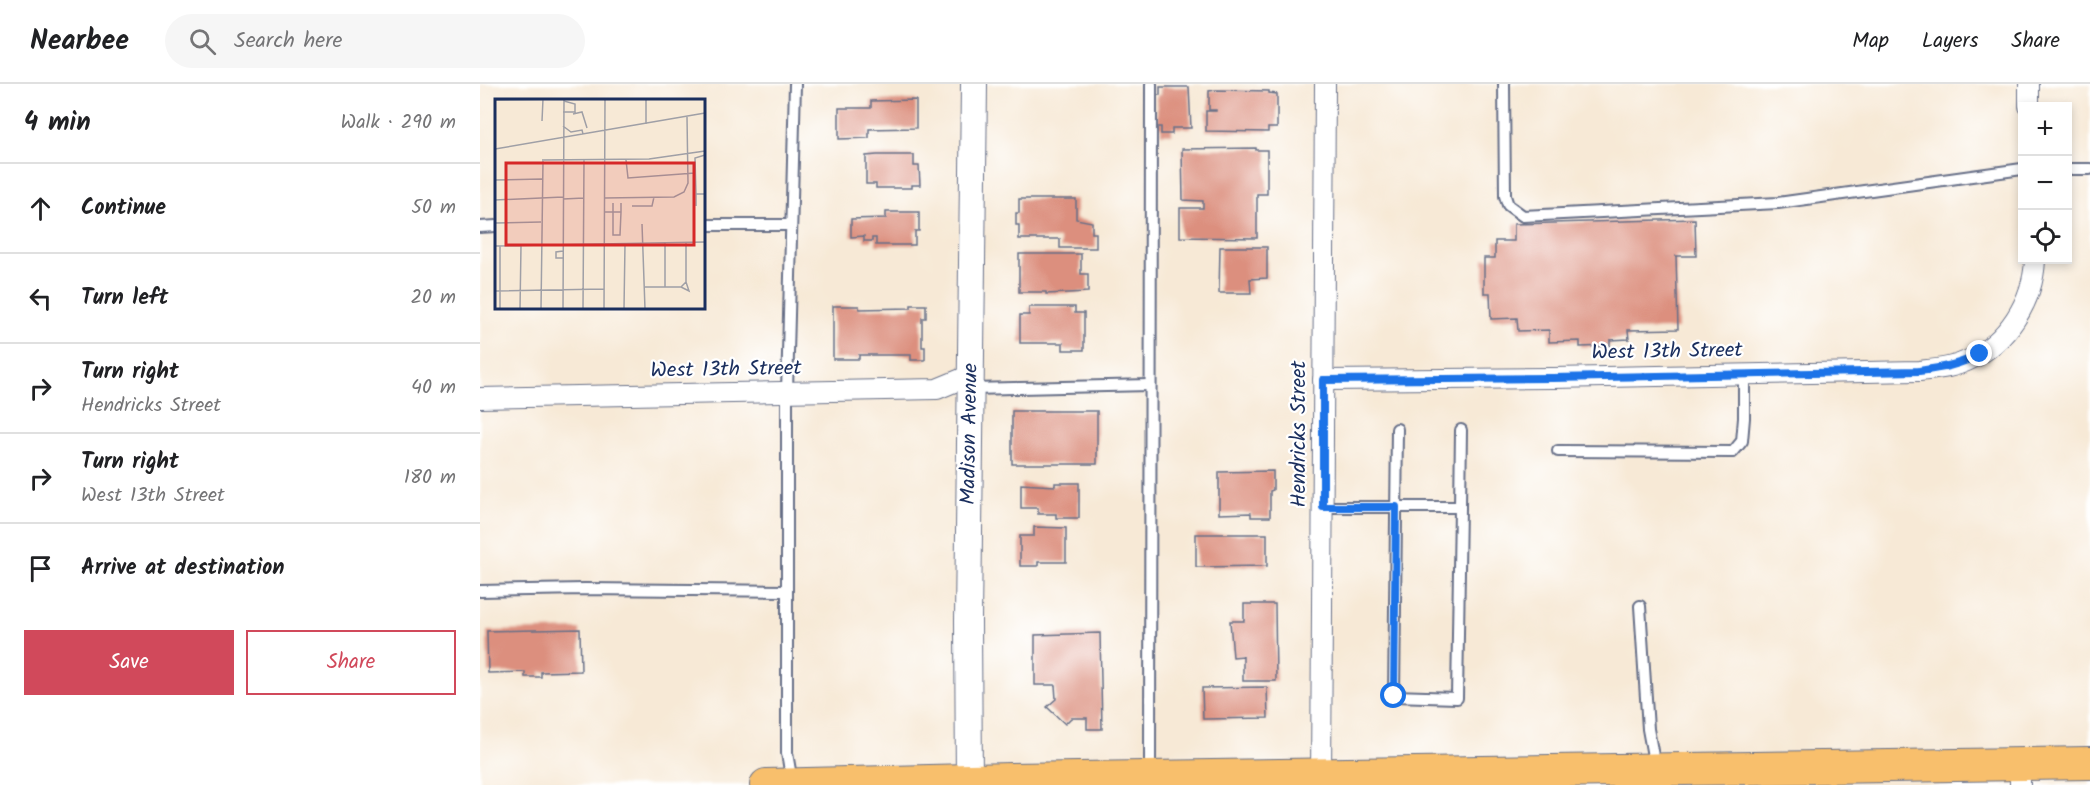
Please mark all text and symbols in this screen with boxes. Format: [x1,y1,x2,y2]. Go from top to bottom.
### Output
search box [165,14,585,68]
text: Nearbee [30,19,129,64]
text: Search here [234,24,342,59]
icon: search [186,25,219,58]
text: Map [1852,25,1889,58]
text: Layers [1922,25,1978,58]
text: Share [2011,25,2060,58]
inset map [495,99,705,309]
text: 4 min [24,102,91,144]
map controls [2018,102,2072,264]
button: + [2018,102,2072,156]
text: Walk · 290 m [341,107,456,139]
button: − [2018,156,2072,210]
text: Continue [81,191,166,226]
icon: ahead [24,192,57,225]
text: 50 m [411,192,456,224]
button: locate [2018,210,2072,264]
text: Turn left [81,281,168,316]
icon: left [24,282,57,315]
text: 20 m [410,282,456,314]
street label: West 13th Street [1591,334,1744,370]
route end [1966,340,1992,366]
street label: West 13th Street [650,352,803,388]
text: Turn right [81,355,179,390]
street label: Hendricks Street [1283,360,1316,507]
street label: Madison Avenue [952,362,988,505]
icon: right [24,372,57,405]
text: 40 m [411,372,456,404]
text: Hendricks Street [81,390,221,422]
text: Turn right [81,445,179,480]
icon: right [24,462,57,495]
text: 180 m [404,462,456,494]
text: West 13th Street [81,480,225,512]
text: Arrive at destination [81,551,284,586]
icon: arrive [24,552,57,585]
button: Save [24,630,234,695]
button: Share [246,630,456,695]
route start [1380,682,1406,708]

